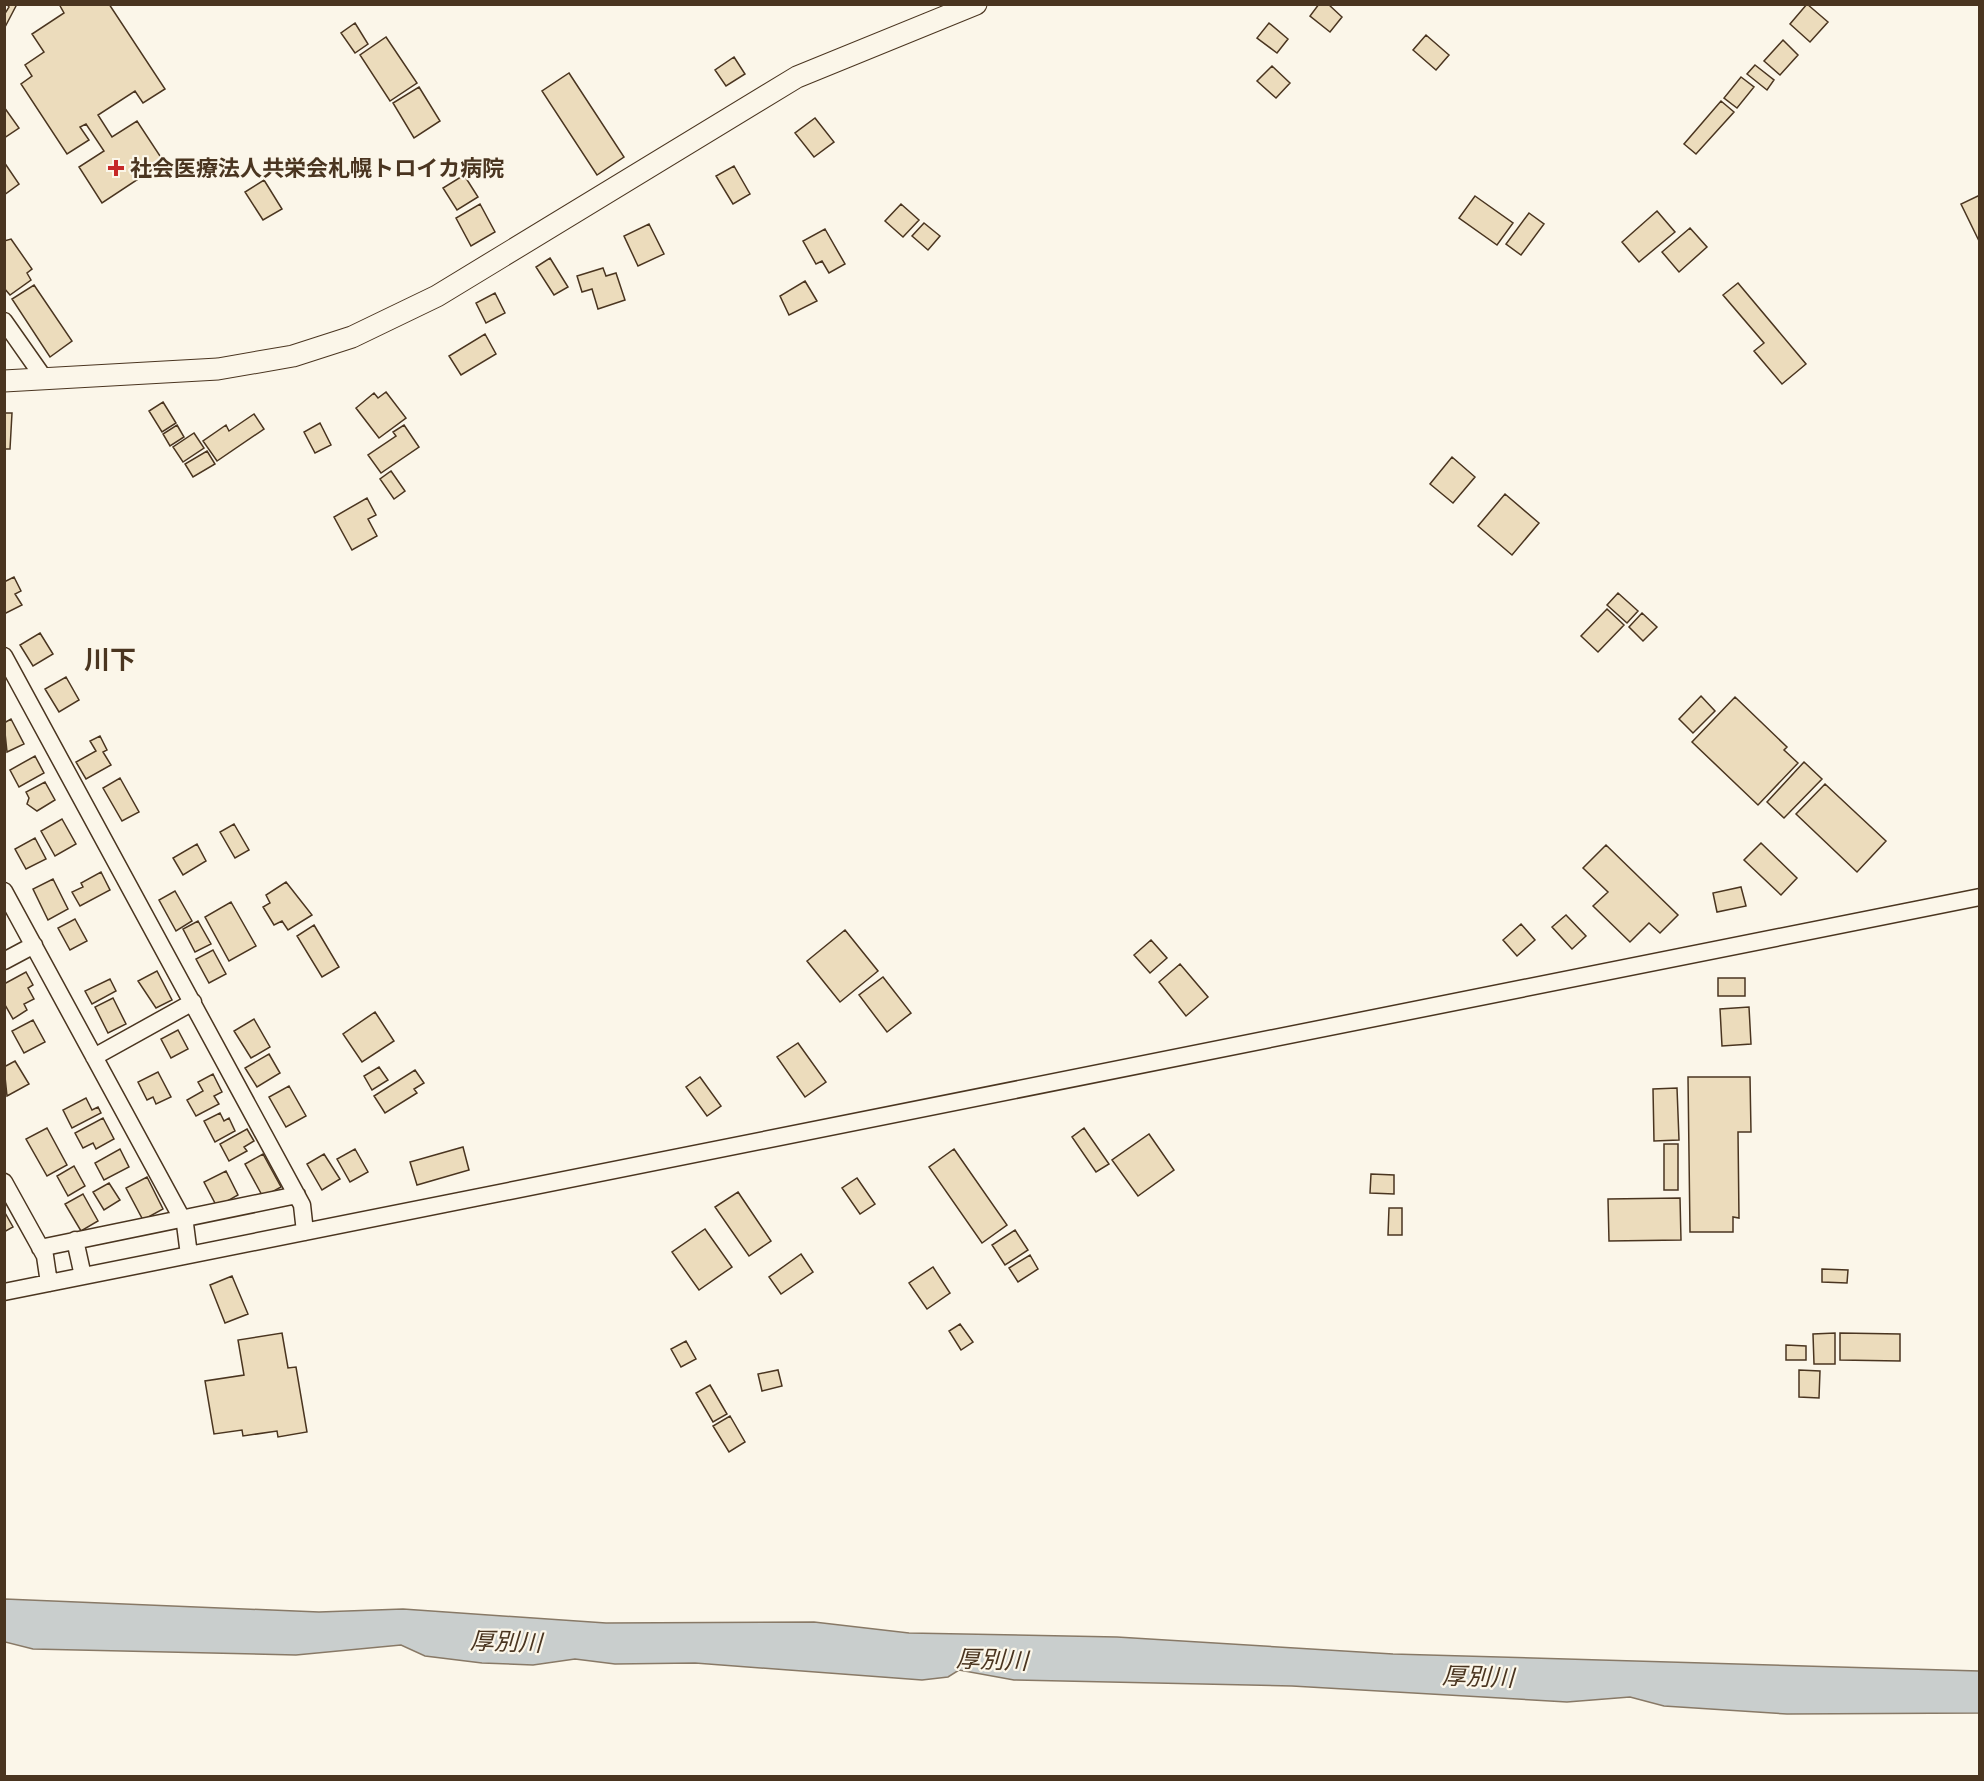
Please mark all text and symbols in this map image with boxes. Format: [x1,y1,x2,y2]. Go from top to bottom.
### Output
place label: 社会医療法人共栄会札幌トロイカ病院 [130,155,504,182]
marker: 社会医療法人共栄会札幌トロイカ病院 [107,159,125,177]
district label: 川下 [84,645,136,677]
water label: 厚別川 [469,1626,545,1658]
water label: 厚別川 [955,1644,1031,1676]
water label: 厚別川 [1441,1661,1517,1693]

